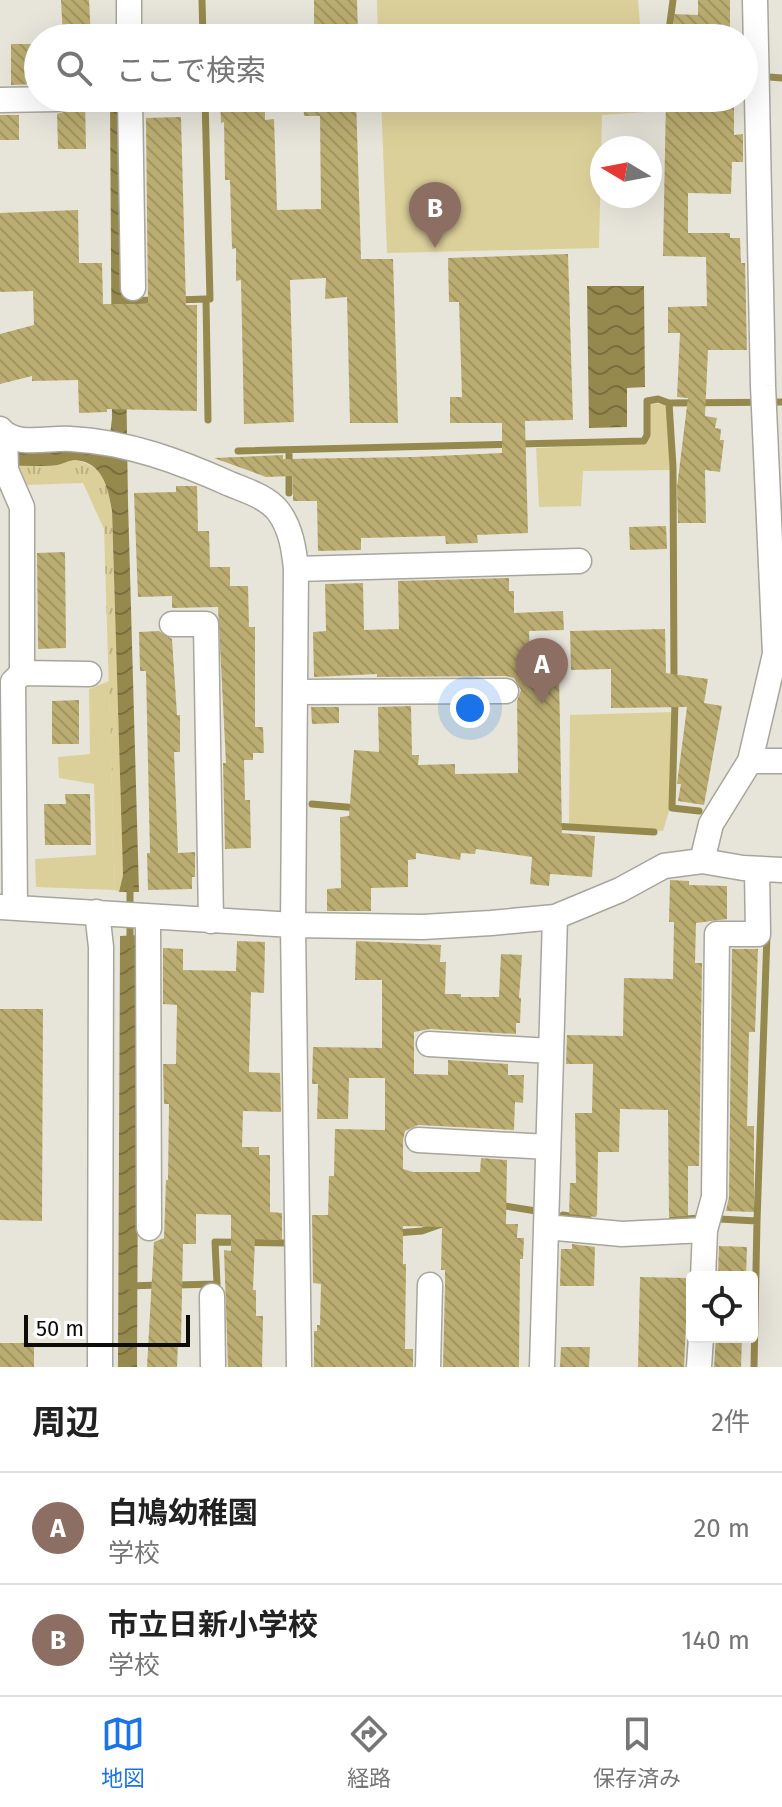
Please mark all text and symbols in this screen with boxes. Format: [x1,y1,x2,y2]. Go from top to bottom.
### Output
search box [24,24,758,112]
icon: search [52,46,96,90]
text: ここで検索 [116,53,266,89]
north arrow [590,136,662,208]
pin: B [409,182,461,248]
pin: A [516,638,568,704]
your location [450,688,490,728]
map controls [686,1271,758,1343]
button: locate [686,1271,758,1343]
scale bar [24,1311,190,1347]
text: 50 m [36,1315,84,1342]
text: 周辺 [32,1402,100,1443]
text: 2件 [711,1407,750,1438]
text: 白鳩幼稚園 [108,1495,258,1531]
text: A [50,1513,66,1544]
text: 20 m [693,1513,750,1544]
text: 学校 [108,1538,160,1569]
text: 市立日新小学校 [108,1607,318,1643]
text: B [50,1625,66,1656]
text: 140 m [681,1625,750,1656]
text: 学校 [108,1650,160,1681]
tab: 地図 [101,1712,145,1792]
tab: 経路 [347,1712,391,1792]
tab: 保存済み [593,1712,681,1792]

